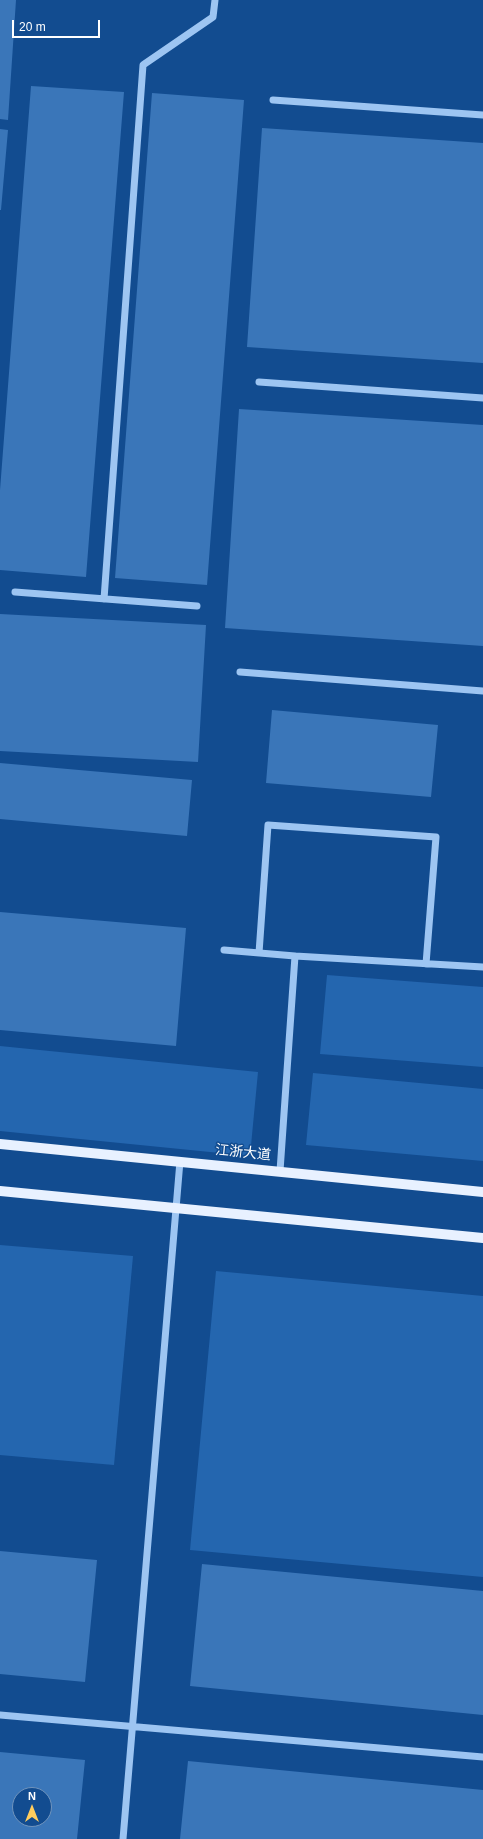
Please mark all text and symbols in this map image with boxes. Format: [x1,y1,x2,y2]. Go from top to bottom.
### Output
scale bar [14,12,102,38]
text: 20 m [19,20,46,34]
street label: 江浙大道 [214,1142,272,1164]
north arrow [12,1787,52,1827]
text: N [28,1790,36,1802]

